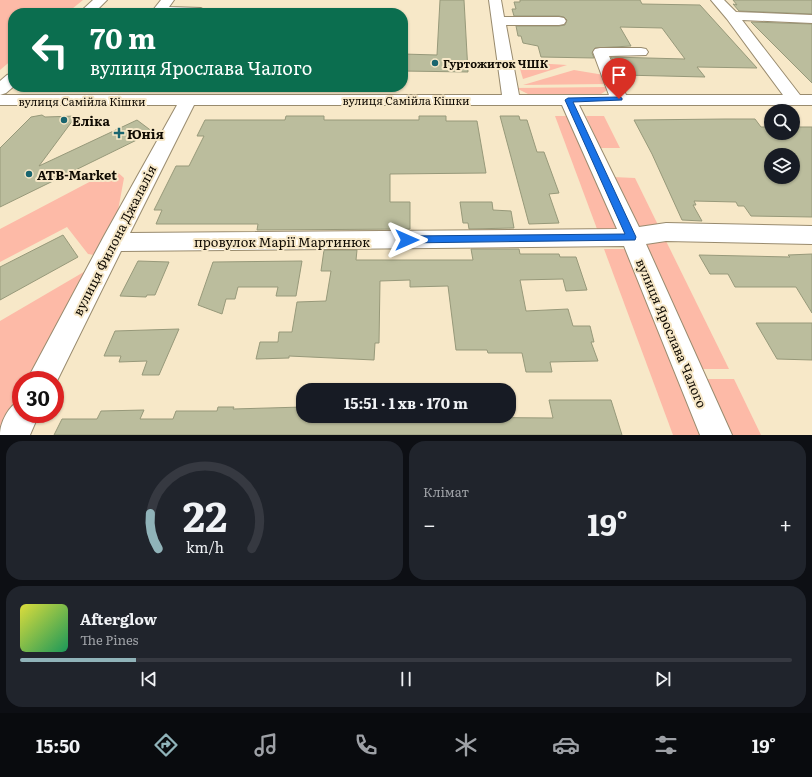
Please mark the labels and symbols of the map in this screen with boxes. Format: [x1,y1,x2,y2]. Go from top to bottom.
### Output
place label: Гуртожиток ЧШК [443,55,549,71]
marker: Гуртожиток ЧШК [430,58,440,68]
pin [602,58,636,99]
street label: вулиця Самійла Кішки [342,92,470,108]
street label: вулиця Самійла Кішки [18,93,146,109]
place label: Еліка [72,111,110,130]
marker: Еліка [59,115,69,125]
place label: Юнія [127,124,164,143]
marker: Юнія [114,128,124,138]
street label: вулиця Филона Джалалія [68,161,160,319]
place label: ATB-Market [37,165,117,184]
marker: ATB-Market [24,169,34,179]
position arrow [386,219,428,261]
street label: провулок Марії Мартинюк [194,232,370,251]
street label: вулиця Ярослава Чалого [632,255,712,411]
speed limit sign: 30 [12,371,64,423]

